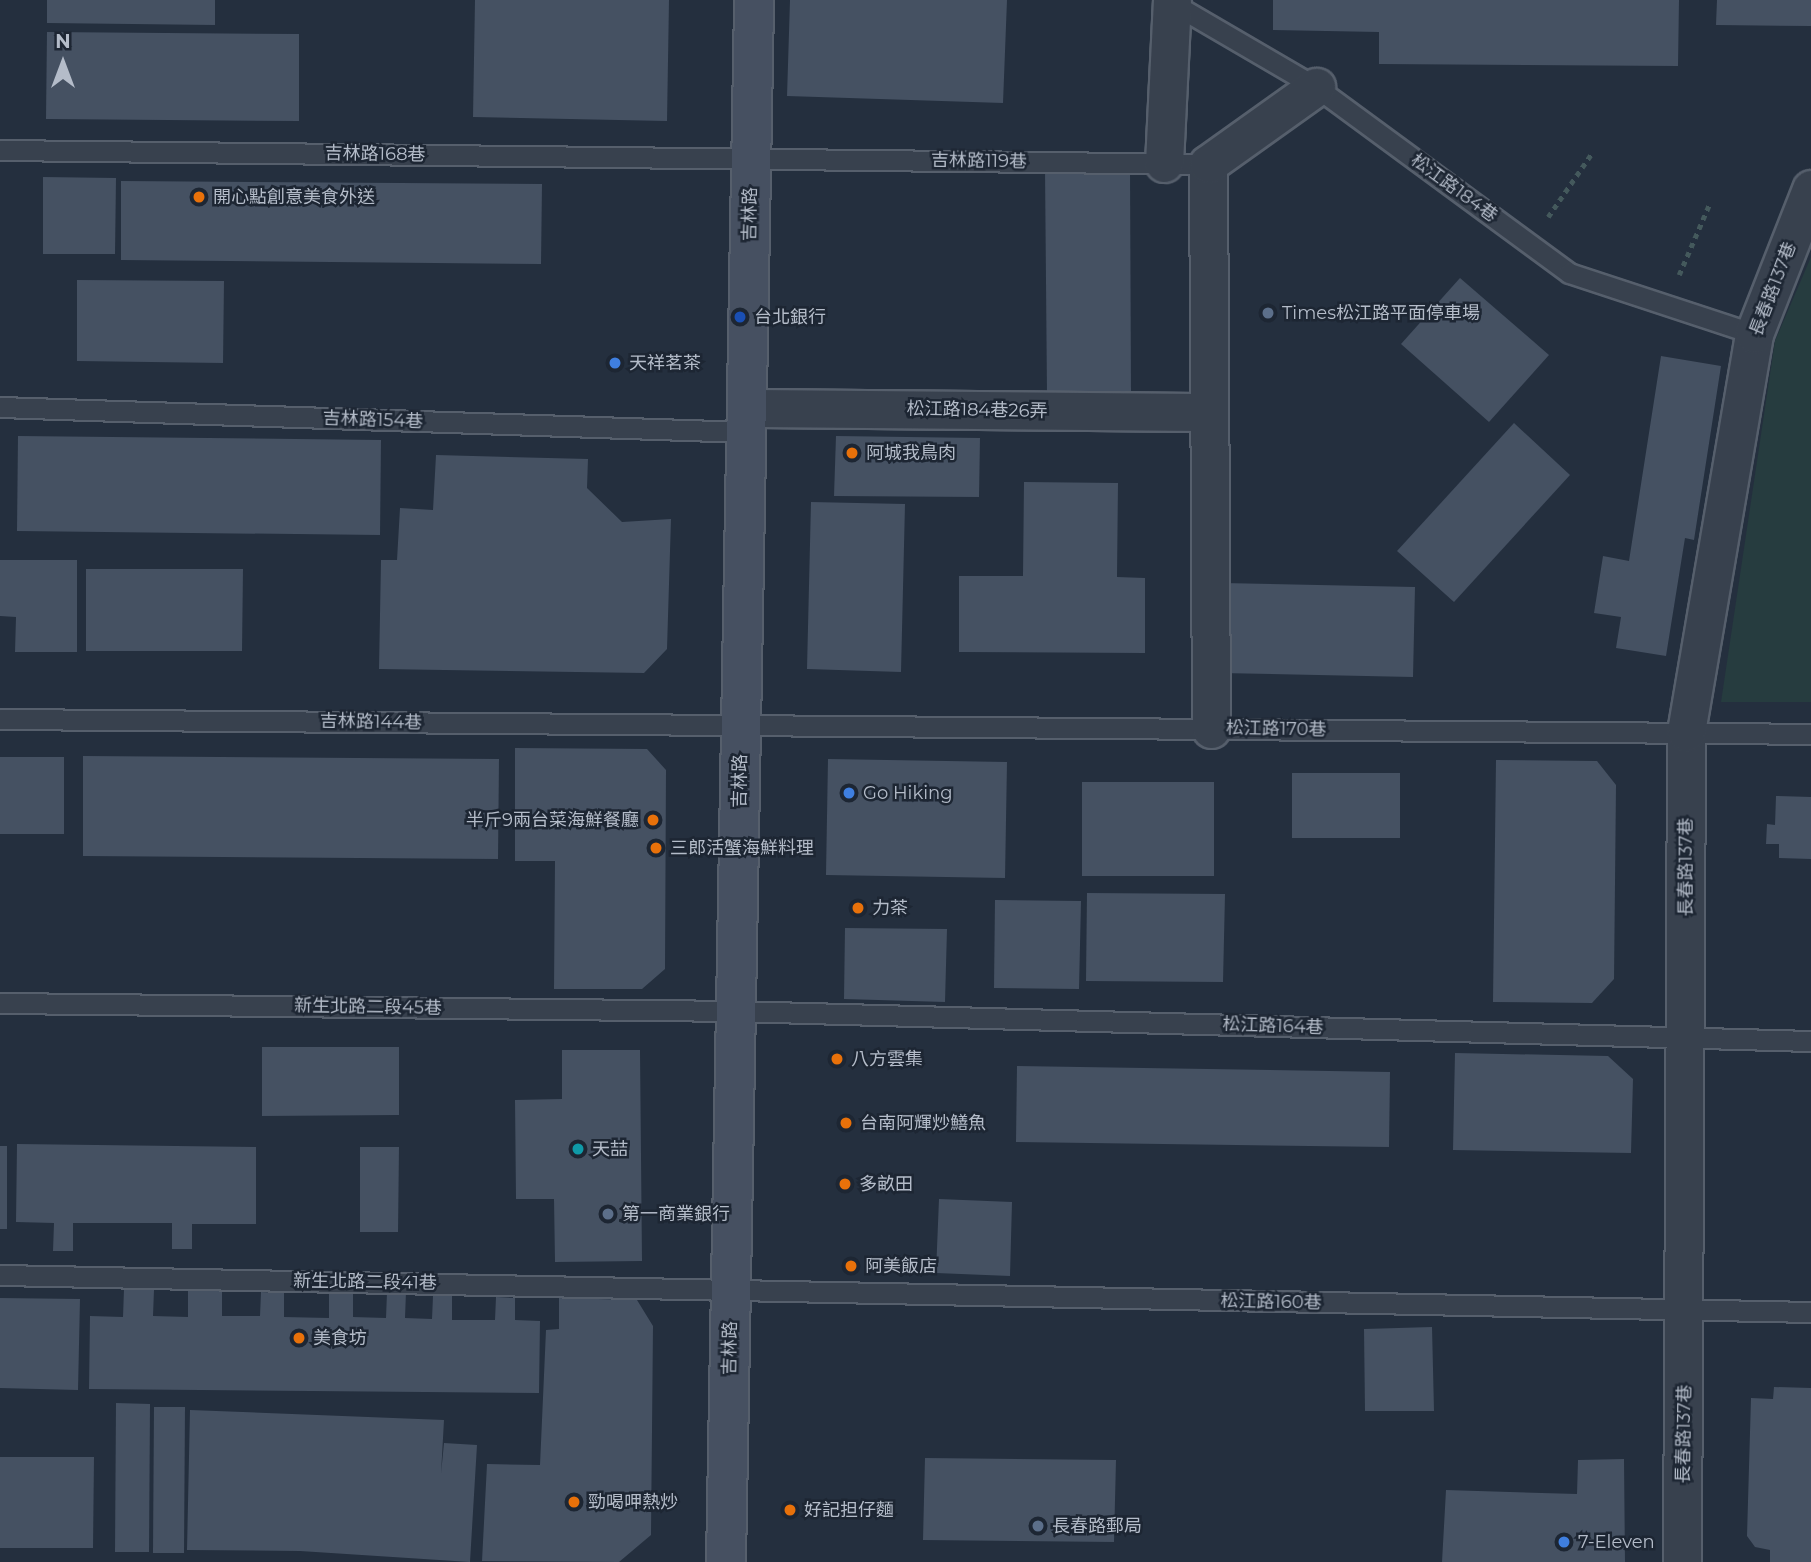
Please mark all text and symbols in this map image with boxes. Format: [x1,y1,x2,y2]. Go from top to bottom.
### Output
north arrow [28,28,98,98]
text: N [55,30,71,53]
street label: 吉林路168巷 [324,142,426,166]
street label: 吉林路119巷 [931,149,1027,173]
street label: 松江路184巷 [1406,149,1502,227]
place label: 開心點創意美食外送 [213,186,375,208]
street label: 吉林路 [739,187,761,241]
marker: 開心點創意美食外送 [191,189,207,205]
street label: 長春路137巷 [1745,239,1801,339]
place label: Times松江路平面停車場 [1282,302,1480,324]
marker: Times松江路平面停車場 [1260,305,1276,321]
place label: 台北銀行 [754,306,826,328]
marker: 台北銀行 [732,309,748,325]
place label: 天祥茗茶 [629,352,701,374]
marker: 天祥茗茶 [607,355,623,371]
street label: 松江路184巷26弄 [906,398,1048,422]
street label: 吉林路154巷 [322,407,424,433]
place label: 阿城我鳥肉 [866,442,956,464]
marker: 阿城我鳥肉 [844,445,860,461]
street label: 吉林路144巷 [320,710,422,734]
street label: 松江路170巷 [1225,717,1327,741]
street label: 吉林路 [729,754,751,808]
place label: Go Hiking [863,782,952,804]
marker: Go Hiking [841,785,857,801]
place label: 半斤9兩台菜海鮮餐廳 [466,809,639,831]
marker: 半斤9兩台菜海鮮餐廳 [645,812,661,828]
street label: 長春路137巷 [1675,817,1697,917]
place label: 三郎活蟹海鮮料理 [670,837,814,859]
marker: 三郎活蟹海鮮料理 [648,840,664,856]
place label: 力茶 [872,897,908,919]
marker: 力茶 [850,900,866,916]
street label: 新生北路二段45巷 [294,995,442,1019]
street label: 松江路164巷 [1222,1013,1324,1039]
place label: 八方雲集 [851,1048,923,1070]
marker: 八方雲集 [829,1051,845,1067]
place label: 台南阿輝炒鱔魚 [860,1112,986,1134]
marker: 台南阿輝炒鱔魚 [838,1115,854,1131]
place label: 天喆 [592,1138,628,1160]
marker: 天喆 [570,1141,586,1157]
place label: 多畝田 [859,1173,913,1195]
marker: 多畝田 [837,1176,853,1192]
place label: 第一商業銀行 [622,1203,730,1225]
marker: 第一商業銀行 [600,1206,616,1222]
place label: 阿美飯店 [865,1255,937,1277]
marker: 阿美飯店 [843,1258,859,1274]
street label: 新生北路二段41巷 [293,1270,437,1294]
street label: 松江路160巷 [1220,1290,1322,1314]
street label: 吉林路 [719,1321,741,1375]
place label: 美食坊 [313,1327,367,1349]
marker: 美食坊 [291,1330,307,1346]
street label: 長春路137巷 [1672,1384,1696,1484]
place label: 勁喝呷熱炒 [588,1491,678,1513]
marker: 勁喝呷熱炒 [566,1494,582,1510]
place label: 好記担仔麵 [804,1499,894,1521]
marker: 好記担仔麵 [782,1502,798,1518]
place label: 長春路郵局 [1052,1515,1142,1537]
marker: 長春路郵局 [1030,1518,1046,1534]
place label: 7-Eleven [1578,1531,1655,1553]
marker: 7-Eleven [1556,1534,1572,1550]

